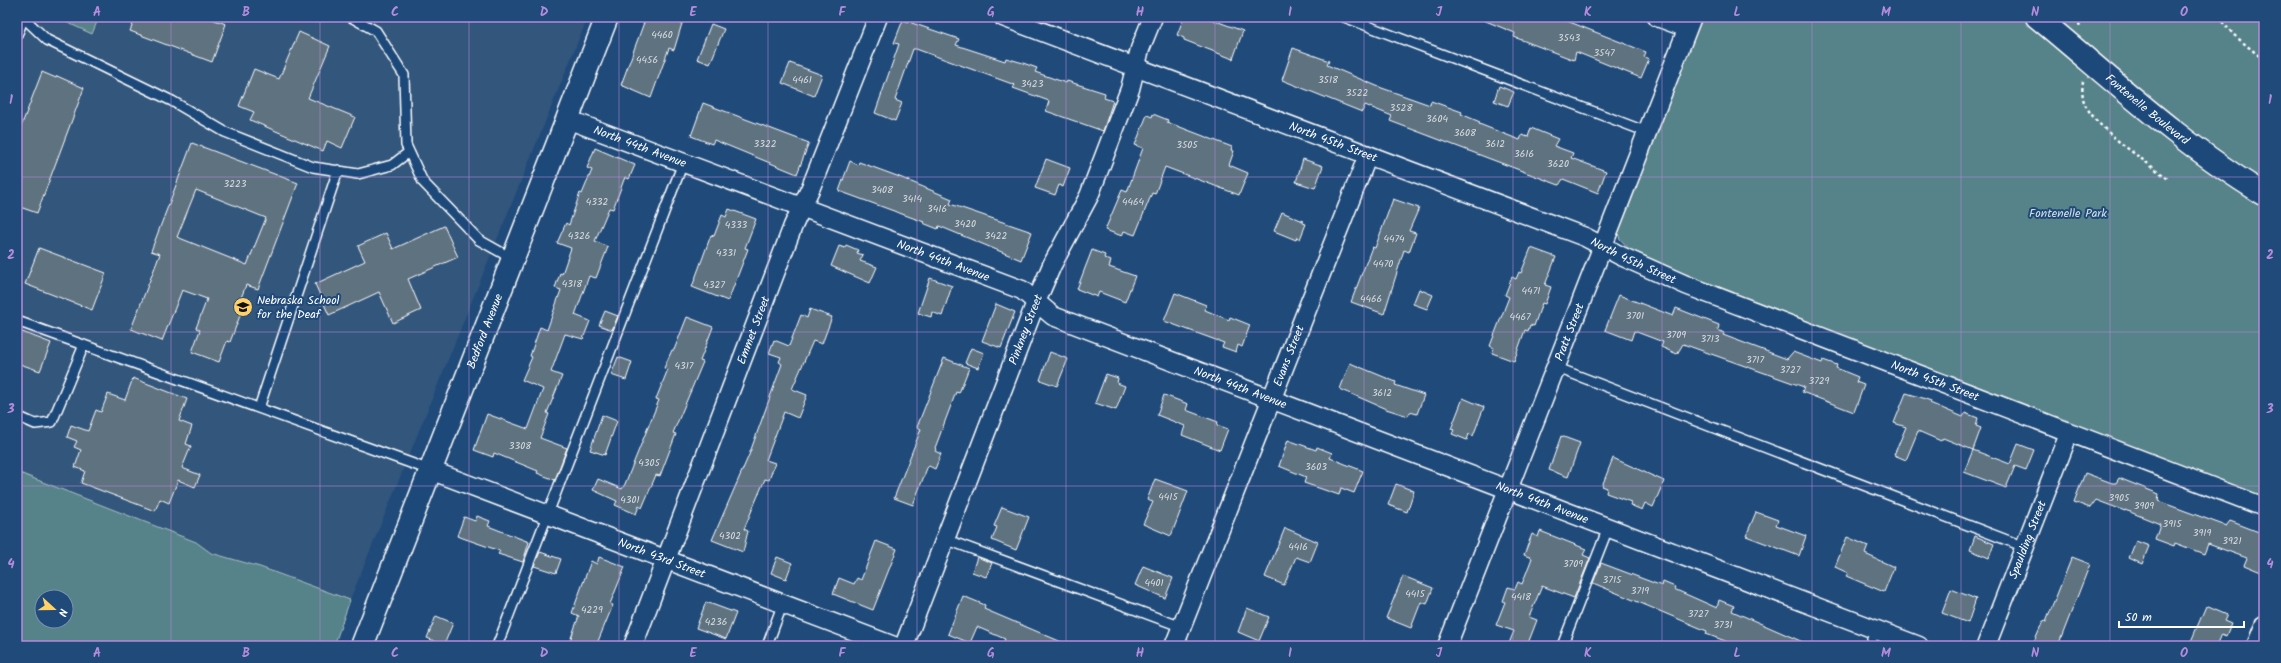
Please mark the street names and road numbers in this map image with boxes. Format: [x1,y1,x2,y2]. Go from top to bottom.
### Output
street label: Fontenelle Boulevard [2101,69,2194,151]
street label: North 45th Street [1286,117,1380,168]
street label: North 44th Avenue [591,121,690,173]
street label: North 45th Street [1587,232,1679,290]
street label: North 44th Avenue [894,235,993,287]
street label: Bedford Avenue [462,290,509,372]
street label: Pinkney Street [1004,291,1048,368]
street label: Emmet Street [732,293,776,367]
street label: Pratt Street [1550,300,1590,364]
street label: Evans Street [1268,322,1310,390]
street label: North 45th Street [1888,356,1982,407]
street label: North 44th Avenue [1191,362,1290,414]
street label: North 44th Avenue [1493,477,1592,529]
street label: Spaulding Street [2004,498,2052,582]
street label: North 43rd Street [615,533,709,584]

